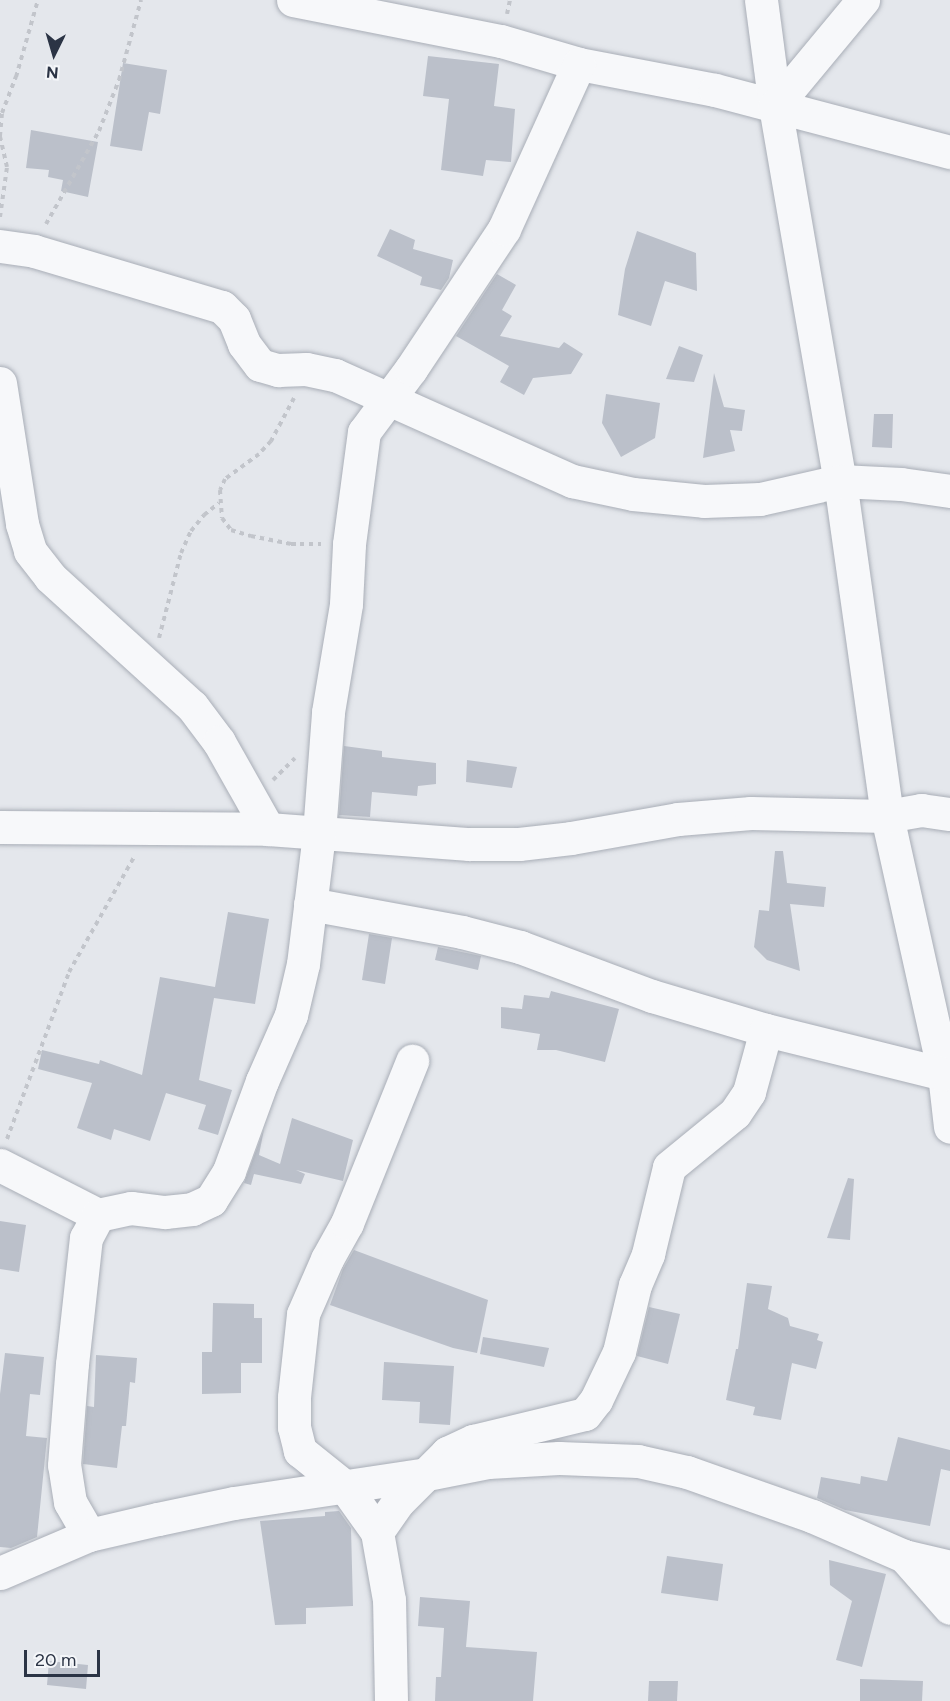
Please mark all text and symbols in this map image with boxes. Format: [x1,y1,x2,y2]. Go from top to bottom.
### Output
north arrow [24,24,84,84]
text: N [45,62,59,82]
scale bar [27,1638,104,1676]
text: 20 m [35,1649,76,1671]

